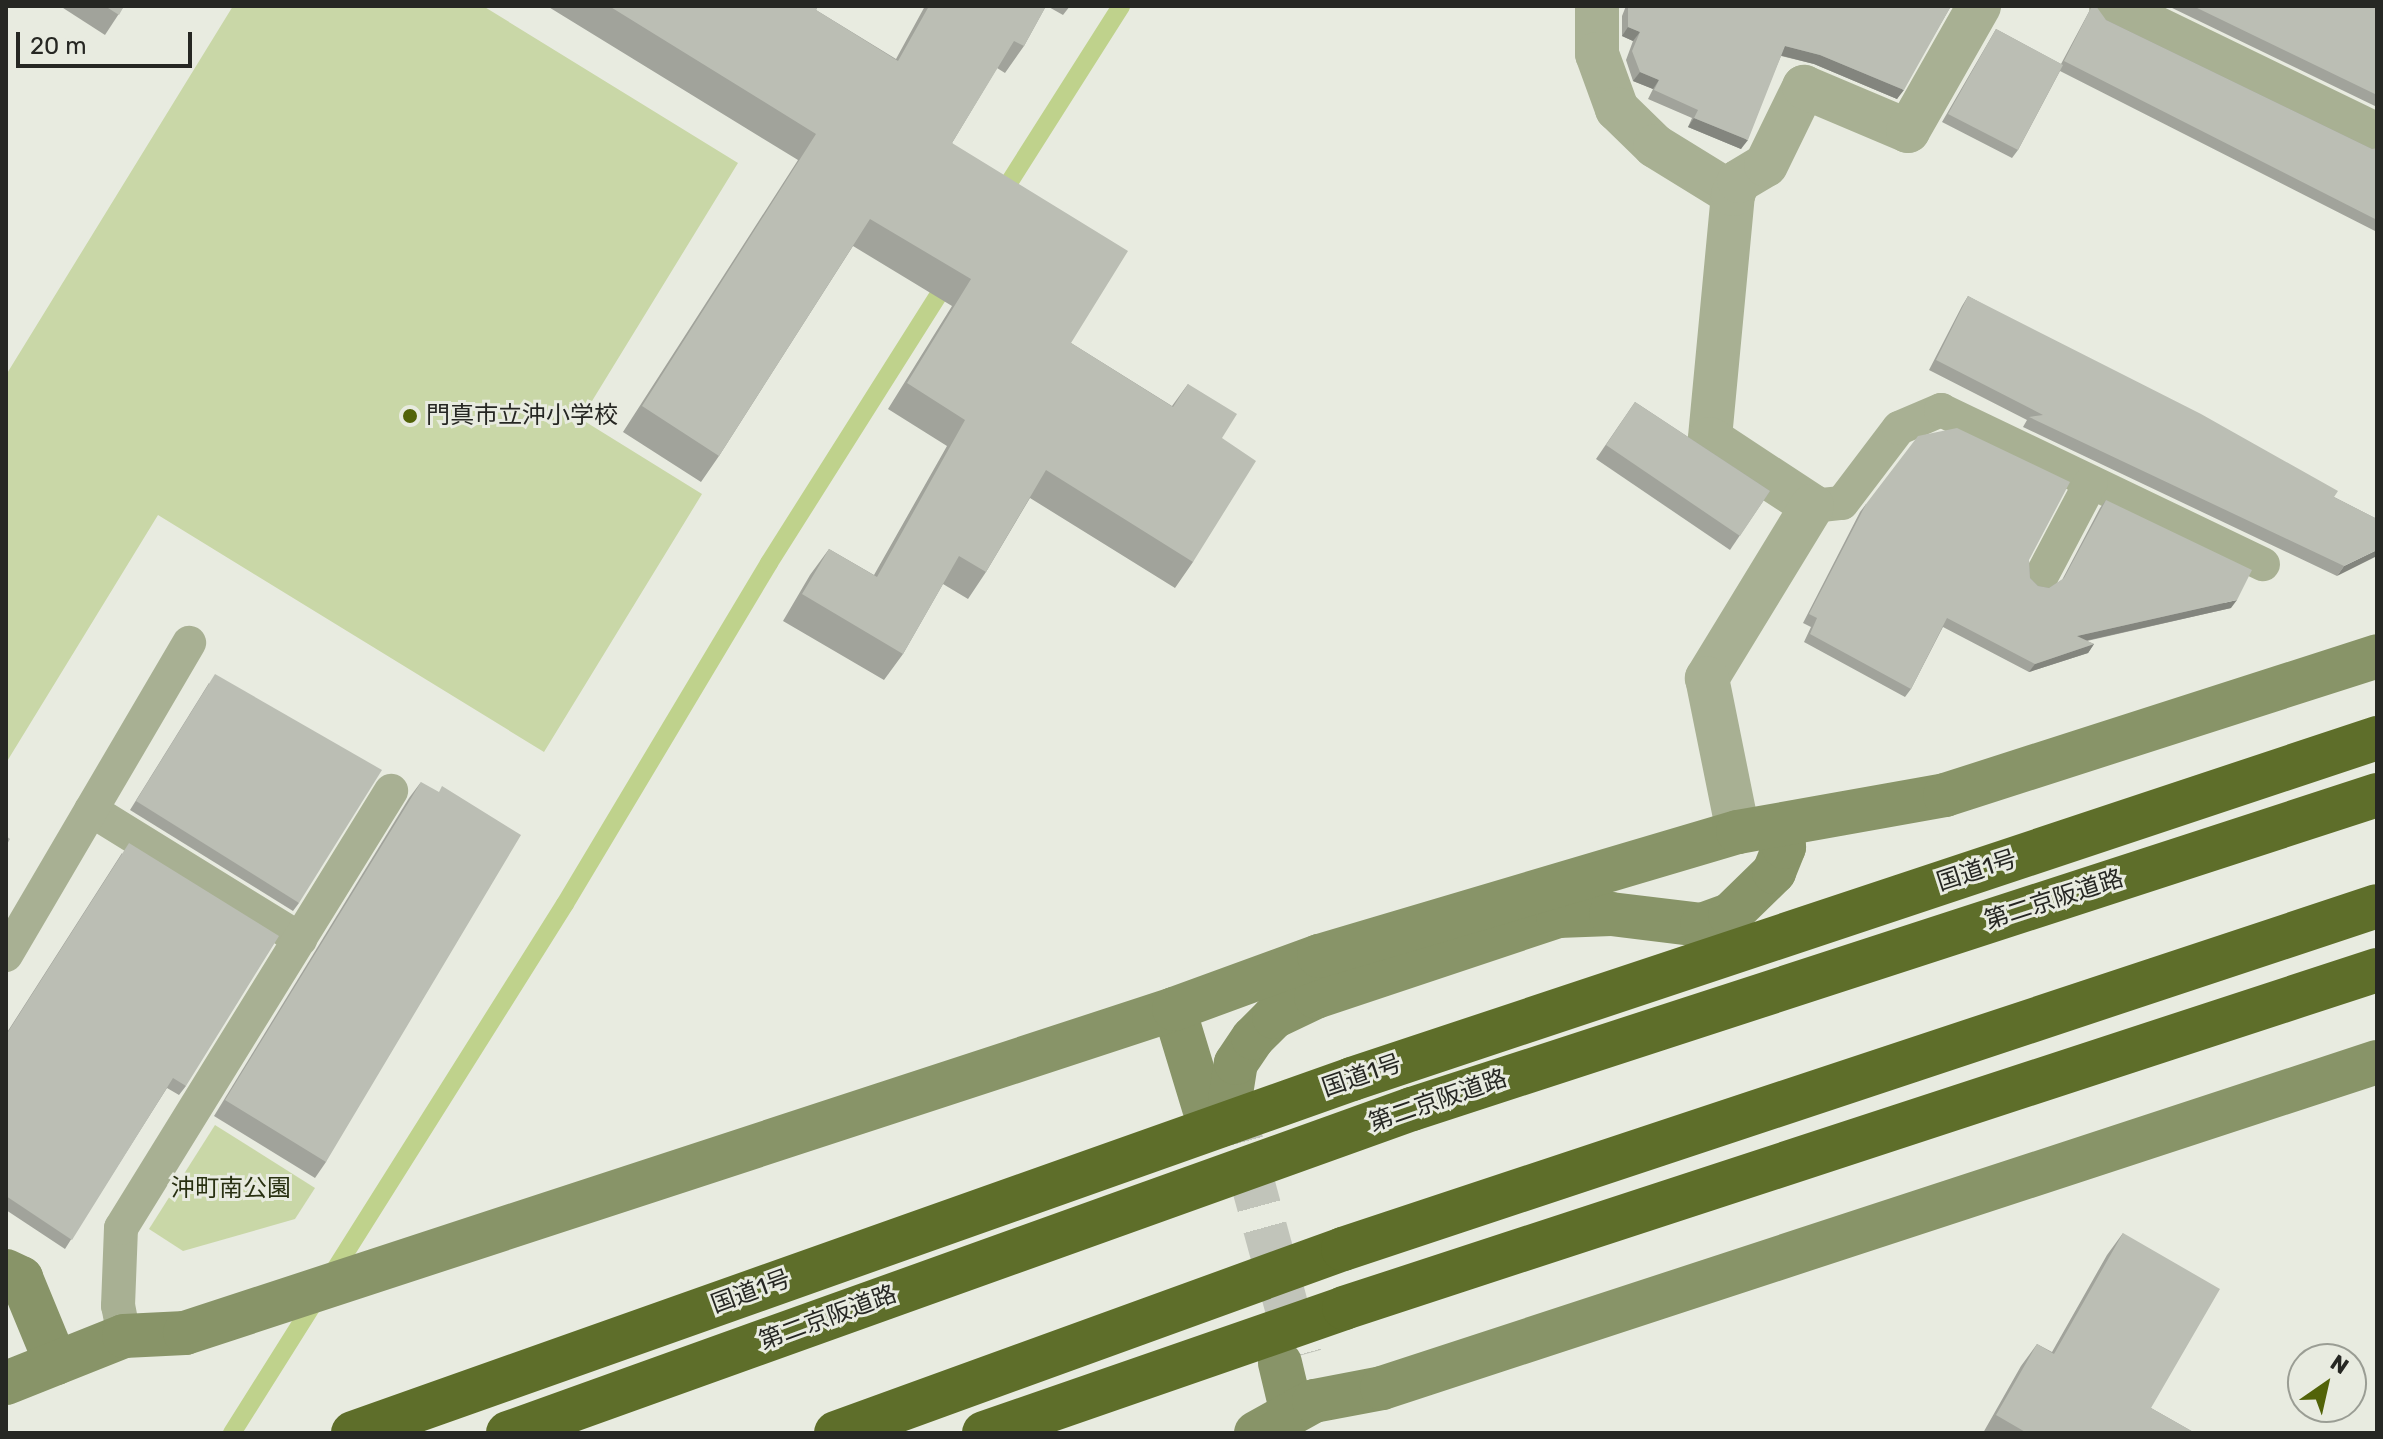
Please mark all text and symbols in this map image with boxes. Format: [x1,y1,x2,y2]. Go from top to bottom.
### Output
scale bar [20,16,196,66]
text: 20 m [30,32,87,60]
place label: 門真市立沖小学校 [426,402,618,430]
marker: 門真市立沖小学校 [401,407,419,425]
street label: 国道1号 [1933,845,2021,897]
street label: 第二京阪道路 [1981,864,2127,936]
street label: 国道1号 [1318,1049,1406,1103]
street label: 第二京阪道路 [1365,1064,1511,1138]
park label: 沖町南公園 [171,1175,291,1203]
street label: 国道1号 [707,1264,795,1320]
street label: 第二京阪道路 [755,1280,901,1356]
north arrow [2287,1343,2367,1423]
text: N [2325,1349,2354,1380]

